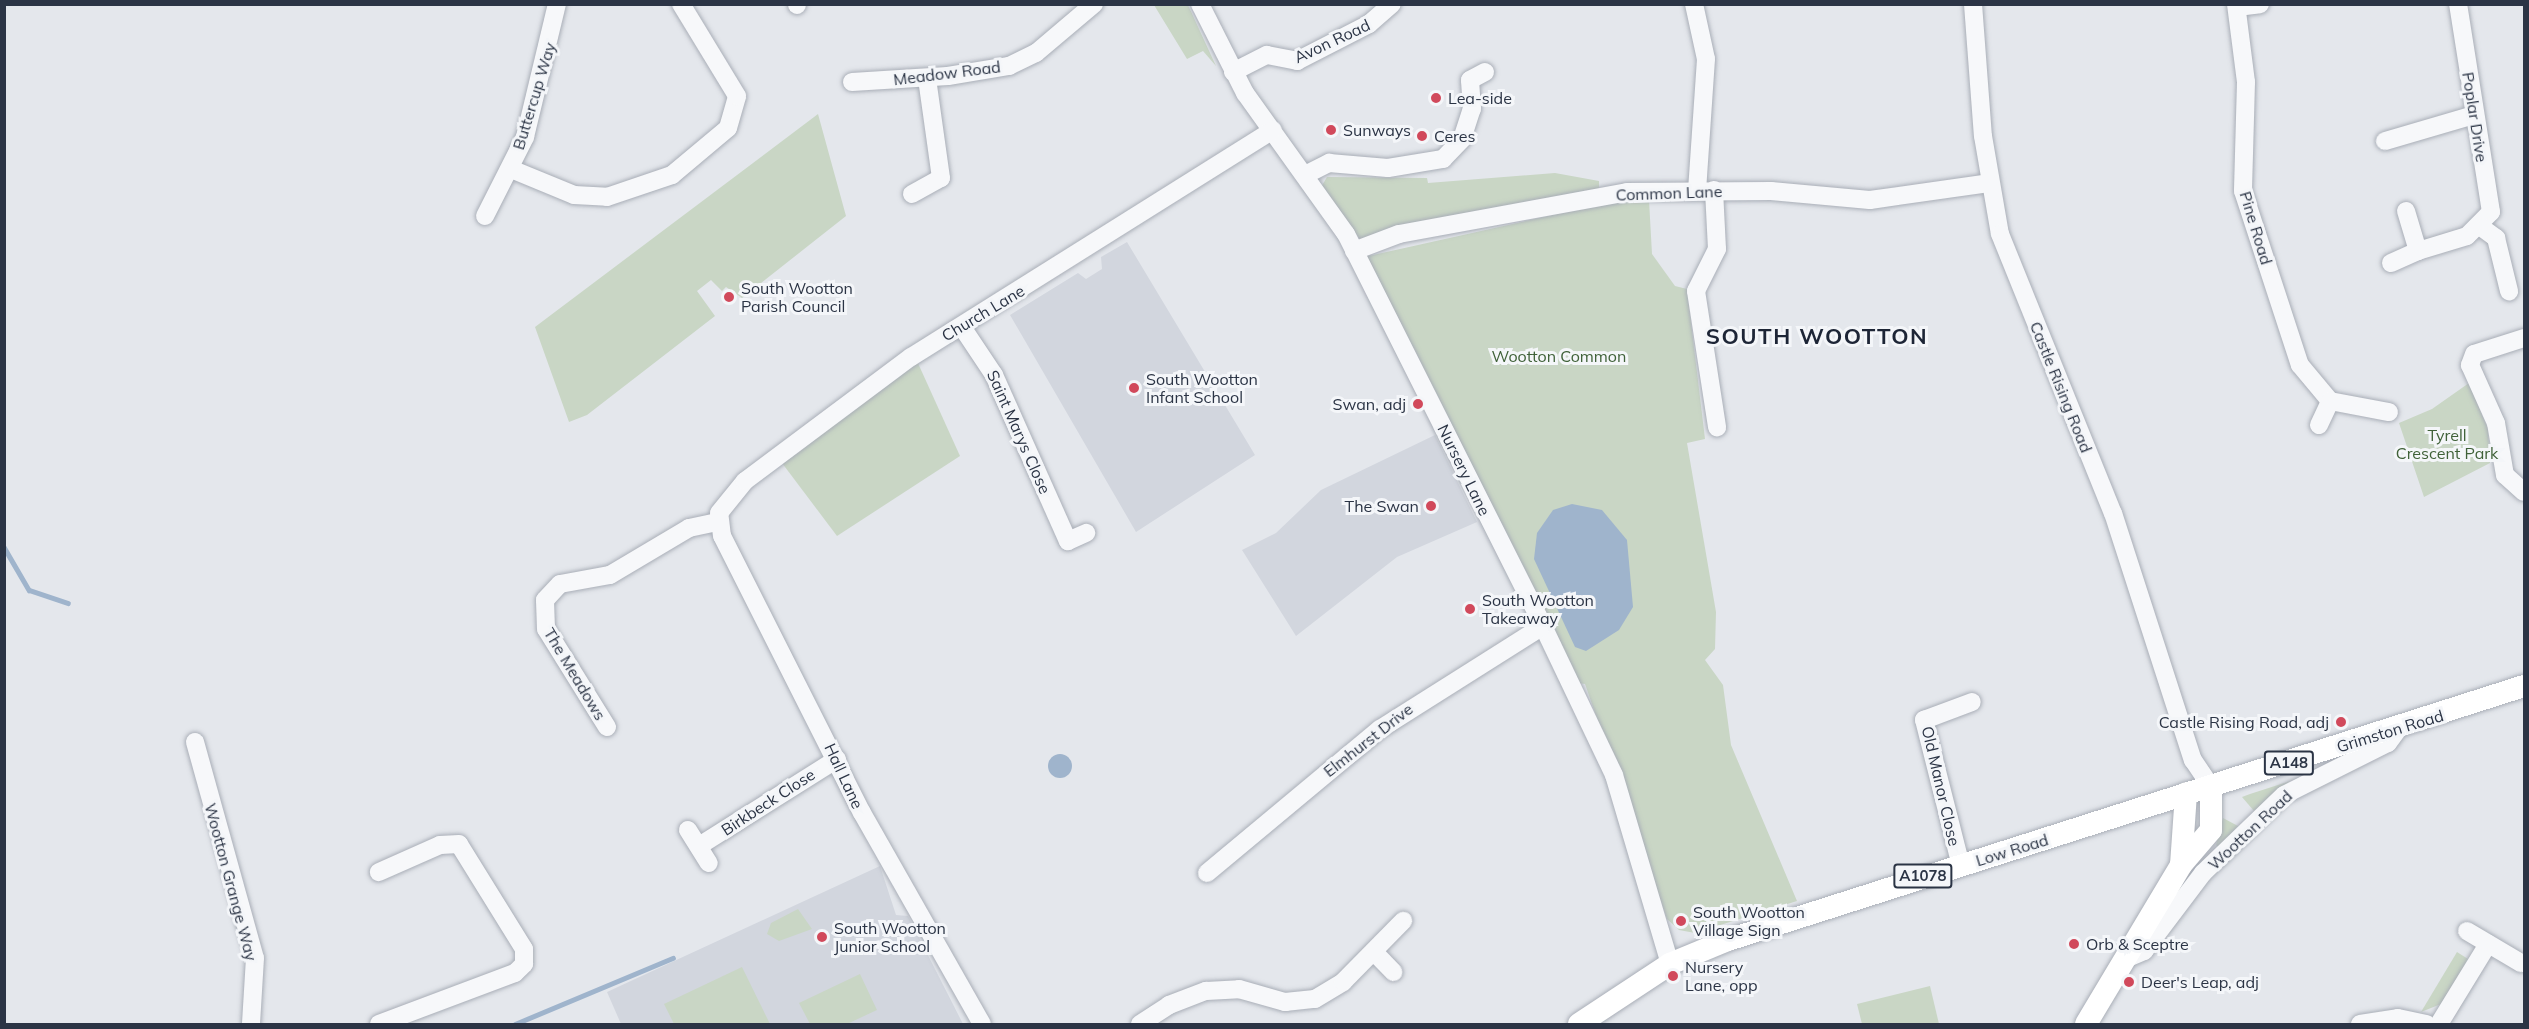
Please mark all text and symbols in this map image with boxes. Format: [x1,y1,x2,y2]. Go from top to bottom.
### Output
street label: Avon Road [1291,15,1373,67]
street label: Buttercup Way [509,40,559,152]
street label: Meadow Road [892,57,1002,89]
street label: Poplar Drive [2458,71,2492,163]
place label: Lea-side [1448,88,1512,108]
marker: Lea-side [1429,91,1443,105]
place label: Sunways [1343,120,1411,140]
marker: Sunways [1324,123,1338,137]
place label: Ceres [1434,126,1475,146]
marker: Ceres [1415,129,1429,143]
street label: Common Lane [1615,182,1723,204]
street label: Pine Road [2236,189,2276,267]
place label: South Wootton Parish Council [741,278,853,316]
street label: Church Lane [938,281,1028,345]
marker: South Wootton Parish Council [722,290,736,304]
street label: Castle Rising Road [2026,319,2096,455]
district label: SOUTH WOOTTON [1706,324,1928,350]
park label: Wootton Common [1492,346,1626,366]
street label: Saint Marys Close [983,367,1055,497]
place label: South Wootton Infant School [1146,369,1258,407]
marker: South Wootton Infant School [1127,381,1141,395]
place label: Swan, adj [1333,394,1406,414]
marker: Swan, adj [1411,397,1425,411]
street label: Nursery Lane [1434,421,1494,519]
park label: Tyrell Crescent Park [2396,425,2498,463]
place label: The Swan [1344,496,1419,516]
marker: The Swan [1424,499,1438,513]
place label: South Wootton Takeaway [1482,590,1594,628]
marker: South Wootton Takeaway [1463,602,1477,616]
street label: The Meadows [540,624,610,724]
street label: Elmhurst Drive [1320,699,1416,781]
street label: Grimston Road [2334,706,2446,756]
place label: Castle Rising Road, adj [2159,712,2329,732]
marker: Castle Rising Road, adj [2334,715,2348,729]
street label: Old Manor Close [1918,724,1964,848]
street label: Hall Lane [820,740,868,812]
road number: A148 [2264,751,2314,775]
street label: Birkbeck Close [718,765,818,839]
street label: Wootton Road [2204,786,2296,874]
street label: Wootton Grange Way [201,801,261,963]
street label: Low Road [1973,830,2051,870]
road number: A1078 [1893,864,1953,888]
place label: South Wootton Village Sign [1693,902,1805,940]
marker: South Wootton Village Sign [1674,914,1688,928]
place label: South Wootton Junior School [834,918,946,956]
marker: South Wootton Junior School [815,930,829,944]
place label: Orb & Sceptre [2086,934,2189,954]
marker: Orb & Sceptre [2067,937,2081,951]
place label: Nursery Lane, opp [1685,957,1758,995]
marker: Nursery Lane, opp [1666,969,1680,983]
place label: Deer's Leap, adj [2141,972,2259,992]
marker: Deer's Leap, adj [2122,975,2136,989]

